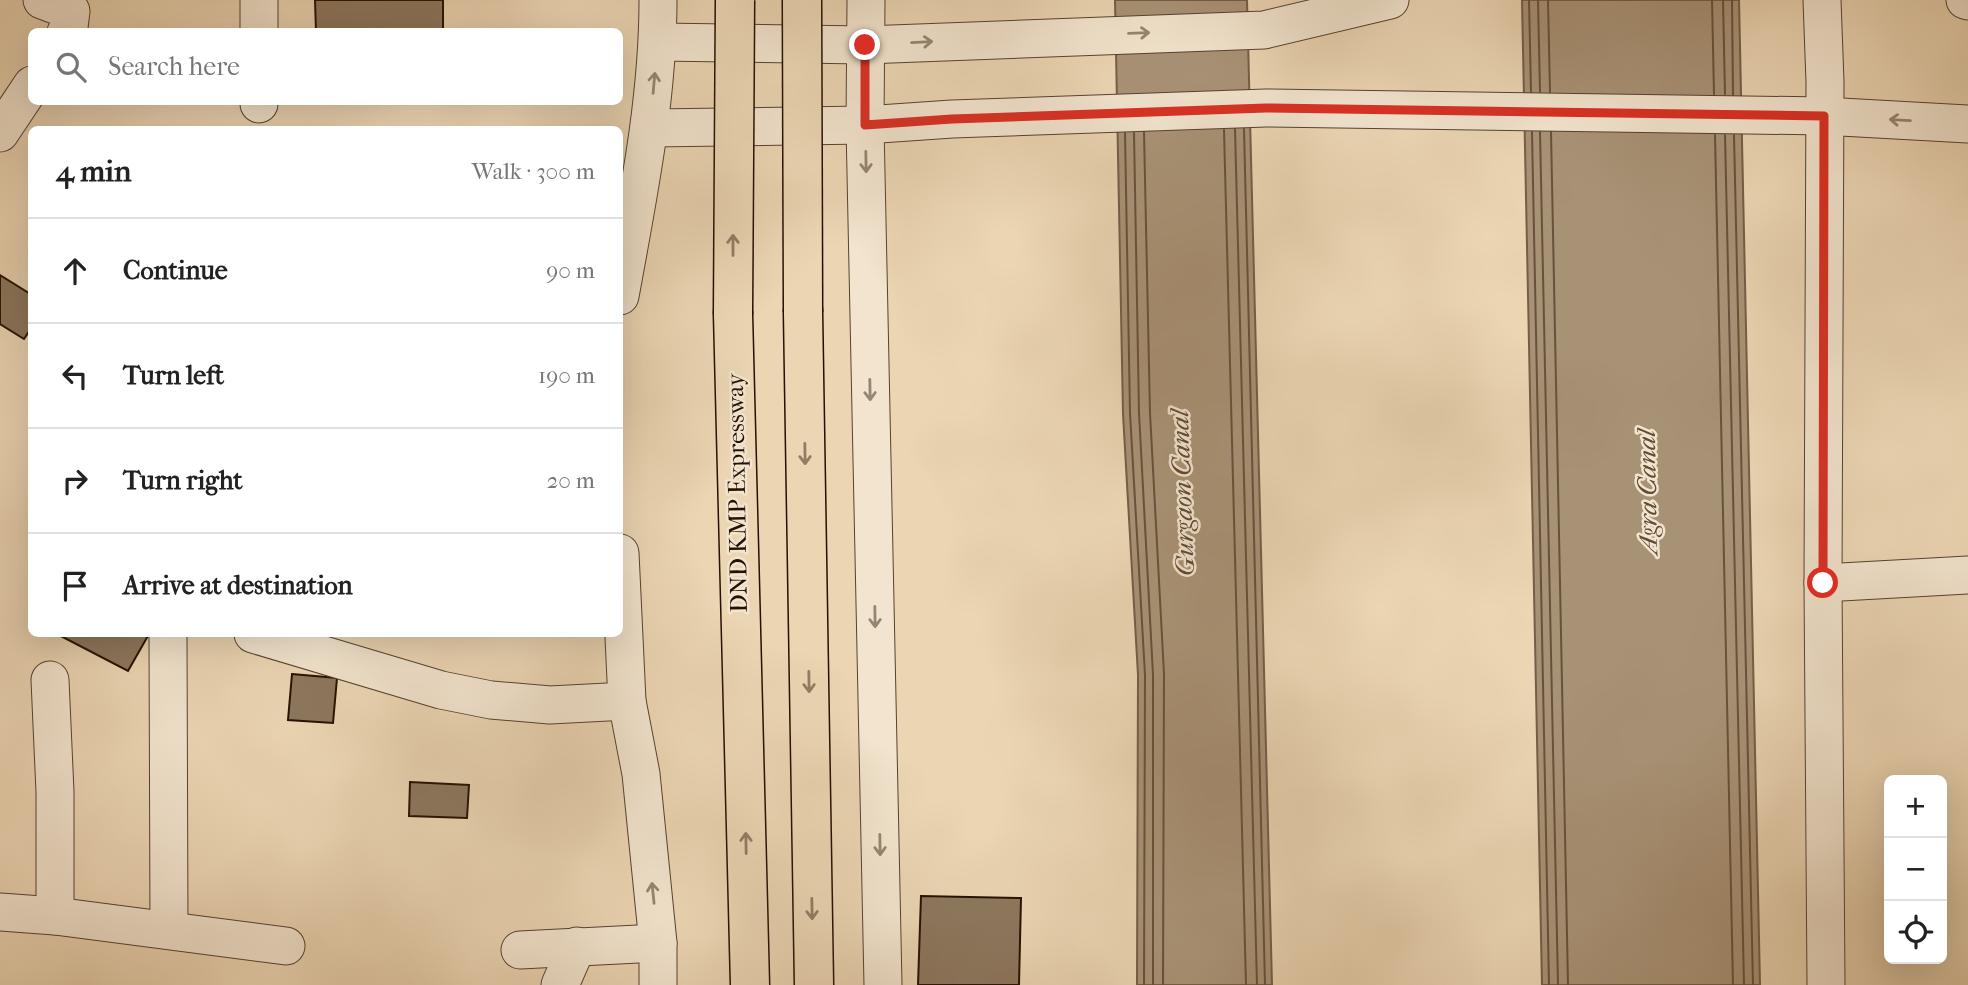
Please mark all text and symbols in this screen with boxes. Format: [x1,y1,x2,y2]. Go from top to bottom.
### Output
one-way arrow [1127,27,1150,40]
search box [28,28,623,105]
route end [849,29,880,60]
one-way arrow [910,36,933,49]
icon: search [52,48,90,86]
text: Search here [108,51,240,82]
one-way arrow [648,73,661,95]
one-way arrow [1889,113,1912,126]
one-way arrow [859,150,873,173]
text: 4 min [56,154,131,189]
text: Walk · 300 m [472,158,595,185]
one-way arrow [727,234,740,257]
icon: ahead [56,252,94,290]
text: Continue [123,255,228,286]
text: 90 m [546,257,595,284]
icon: left [56,357,94,395]
text: Turn left [123,360,224,391]
text: 190 m [538,362,595,389]
street label: DND KMP Expressway [721,372,753,613]
one-way arrow [864,378,877,401]
water label: Gurgaon Canal [1164,407,1201,576]
water label: Agra Canal [1631,427,1664,557]
one-way arrow [798,442,812,465]
icon: right [56,462,94,500]
text: Turn right [123,465,243,496]
text: 20 m [546,467,595,494]
icon: arrive [56,567,94,605]
route start [1807,567,1838,598]
text: Arrive at destination [123,570,353,601]
one-way arrow [868,605,882,628]
one-way arrow [802,670,815,693]
map controls [1884,775,1947,964]
button: + [1884,775,1947,838]
one-way arrow [739,832,753,855]
one-way arrow [873,833,887,856]
button: − [1884,838,1947,901]
one-way arrow [646,882,659,904]
one-way arrow [806,897,819,920]
button: locate [1884,901,1947,964]

